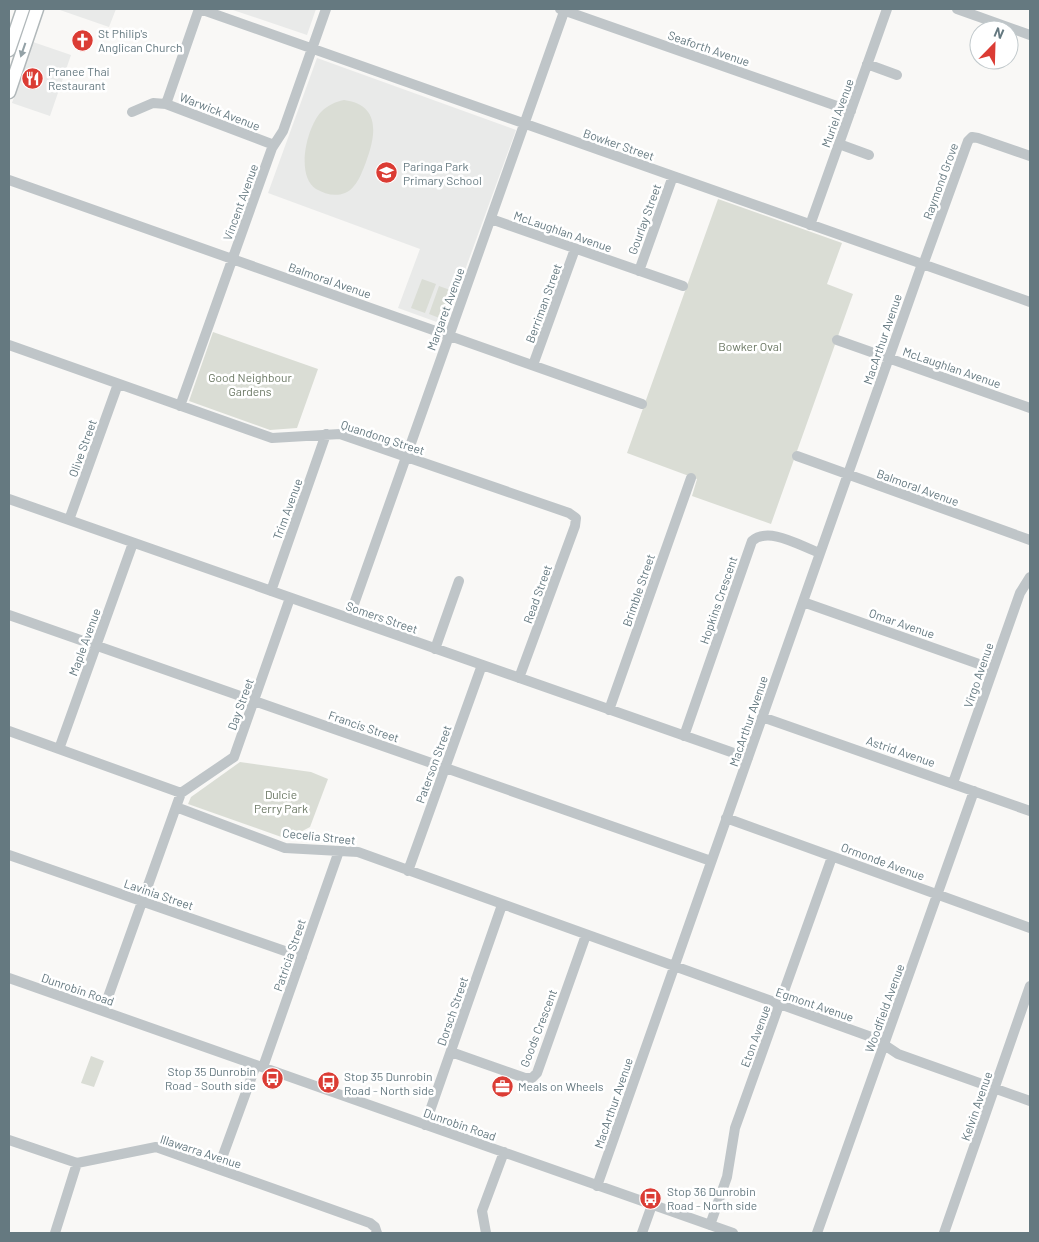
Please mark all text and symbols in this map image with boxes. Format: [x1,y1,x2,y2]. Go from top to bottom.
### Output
north arrow [969,20,1019,70]
text: N [992,23,1007,42]
place label: St Philip's Anglican Church [98,26,182,54]
street label: Seaforth Avenue [666,27,752,69]
church icon: St Philip's Anglican Church [70,28,94,52]
one-way arrow [19,43,27,58]
place label: Pranee Thai Restaurant [48,64,110,92]
restaurant icon: Pranee Thai Restaurant [20,66,44,90]
street label: Muriel Avenue [818,77,856,149]
street label: Warwick Avenue [178,89,262,133]
street label: Bowker Street [582,125,656,163]
street label: Raymond Grove [920,141,960,221]
place label: Paringa Park Primary School [403,159,482,187]
school or university icon: Paringa Park Primary School [375,161,399,185]
street label: Vincent Avenue [220,162,260,242]
street label: Gourlay Street [625,182,663,256]
street label: McLaughlan Avenue [512,208,614,254]
street label: Balmoral Avenue [287,259,373,301]
street label: Berriman Street [522,261,564,345]
street label: Margaret Avenue [424,266,466,352]
street label: MacArthur Avenue [860,292,904,386]
park label: Bowker Oval [718,339,782,353]
street label: McLaughlan Avenue [901,344,1003,390]
park label: Good Neighbour Gardens [208,370,292,398]
street label: Olive Street [65,417,99,479]
street label: Quandong Street [339,417,427,457]
street label: Balmoral Avenue [875,466,961,508]
street label: Trim Avenue [269,476,305,542]
street label: Brimble Street [619,552,657,628]
street label: Hopkins Crescent [696,554,740,646]
street label: Read Street [520,563,554,625]
street label: Somers Street [344,598,420,636]
street label: Omar Avenue [867,605,937,641]
street label: Maple Avenue [65,606,103,678]
street label: Virgo Avenue [960,641,996,709]
street label: MacArthur Avenue [726,674,770,768]
street label: Day Street [224,676,256,732]
street label: Francis Street [327,707,401,745]
street label: Paterson Street [412,723,454,805]
street label: Astrid Avenue [865,733,937,769]
park label: Dulcie Perry Park [254,787,308,815]
street label: Cecelia Street [282,825,356,847]
street label: Ormonde Avenue [839,839,927,883]
street label: Lavinia Street [122,876,196,912]
street label: Patricia Street [270,917,308,993]
street label: Woodfield Avenue [861,962,907,1054]
street label: Dunrobin Road [40,970,116,1008]
street label: Dorsch Street [434,975,470,1047]
street label: Egmont Avenue [774,984,856,1024]
street label: Goods Crescent [517,987,559,1069]
street label: Eton Avenue [737,1003,773,1069]
street label: MacArthur Avenue [591,1056,635,1150]
place label: Stop 35 Dunrobin Road - South side [165,1064,256,1092]
bus stop icon: Stop 35 Dunrobin Road - South side [260,1066,284,1090]
place label: Stop 35 Dunrobin Road - North side [344,1069,434,1097]
street label: Kelvin Avenue [958,1070,994,1142]
bus stop icon: Stop 35 Dunrobin Road - North side [316,1071,340,1095]
office icon: Meals on Wheels [490,1074,514,1098]
place label: Meals on Wheels [518,1079,604,1093]
street label: Dunrobin Road [422,1105,498,1143]
street label: Illawarra Avenue [159,1131,243,1171]
place label: Stop 36 Dunrobin Road - North side [667,1184,757,1212]
bus stop icon: Stop 36 Dunrobin Road - North side [639,1186,663,1210]

